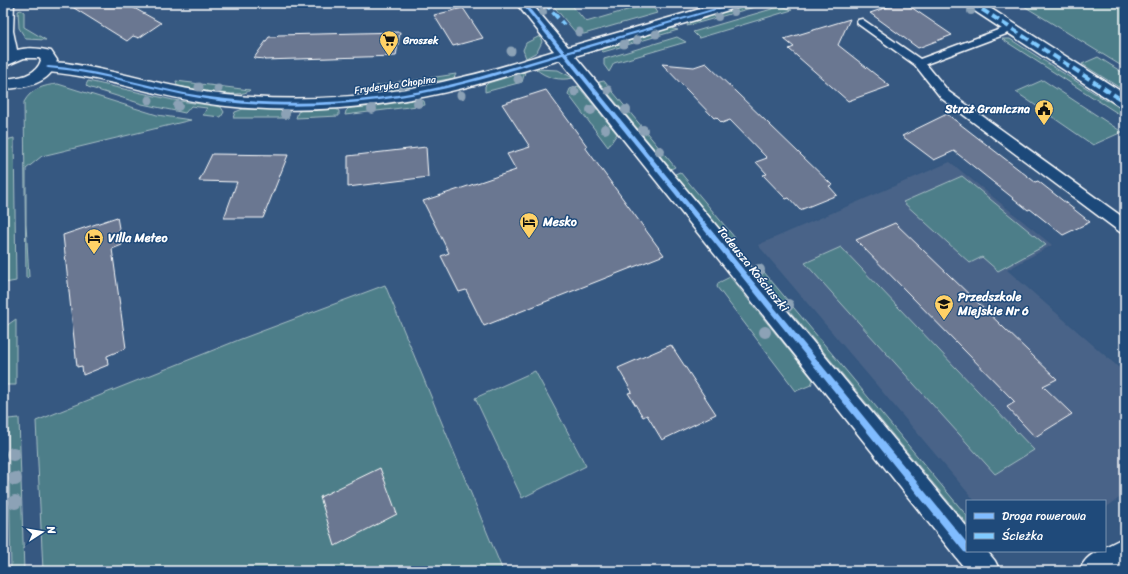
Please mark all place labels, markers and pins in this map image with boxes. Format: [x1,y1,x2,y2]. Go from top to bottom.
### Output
supermarket icon: Groszek [378,29,400,57]
place label: Groszek [402,32,439,50]
place label: Straż Graniczna [944,98,1030,120]
public building icon: Straż Graniczna [1033,98,1055,126]
hotel icon: Mesko [518,211,540,239]
place label: Mesko [542,211,578,233]
hotel icon: Villa Meteo [83,227,105,255]
place label: Villa Meteo [108,227,168,249]
place label: Przedszkole Miejskie Nr 6 [957,286,1029,322]
school or university icon: Przedszkole Miejskie Nr 6 [933,293,955,321]

